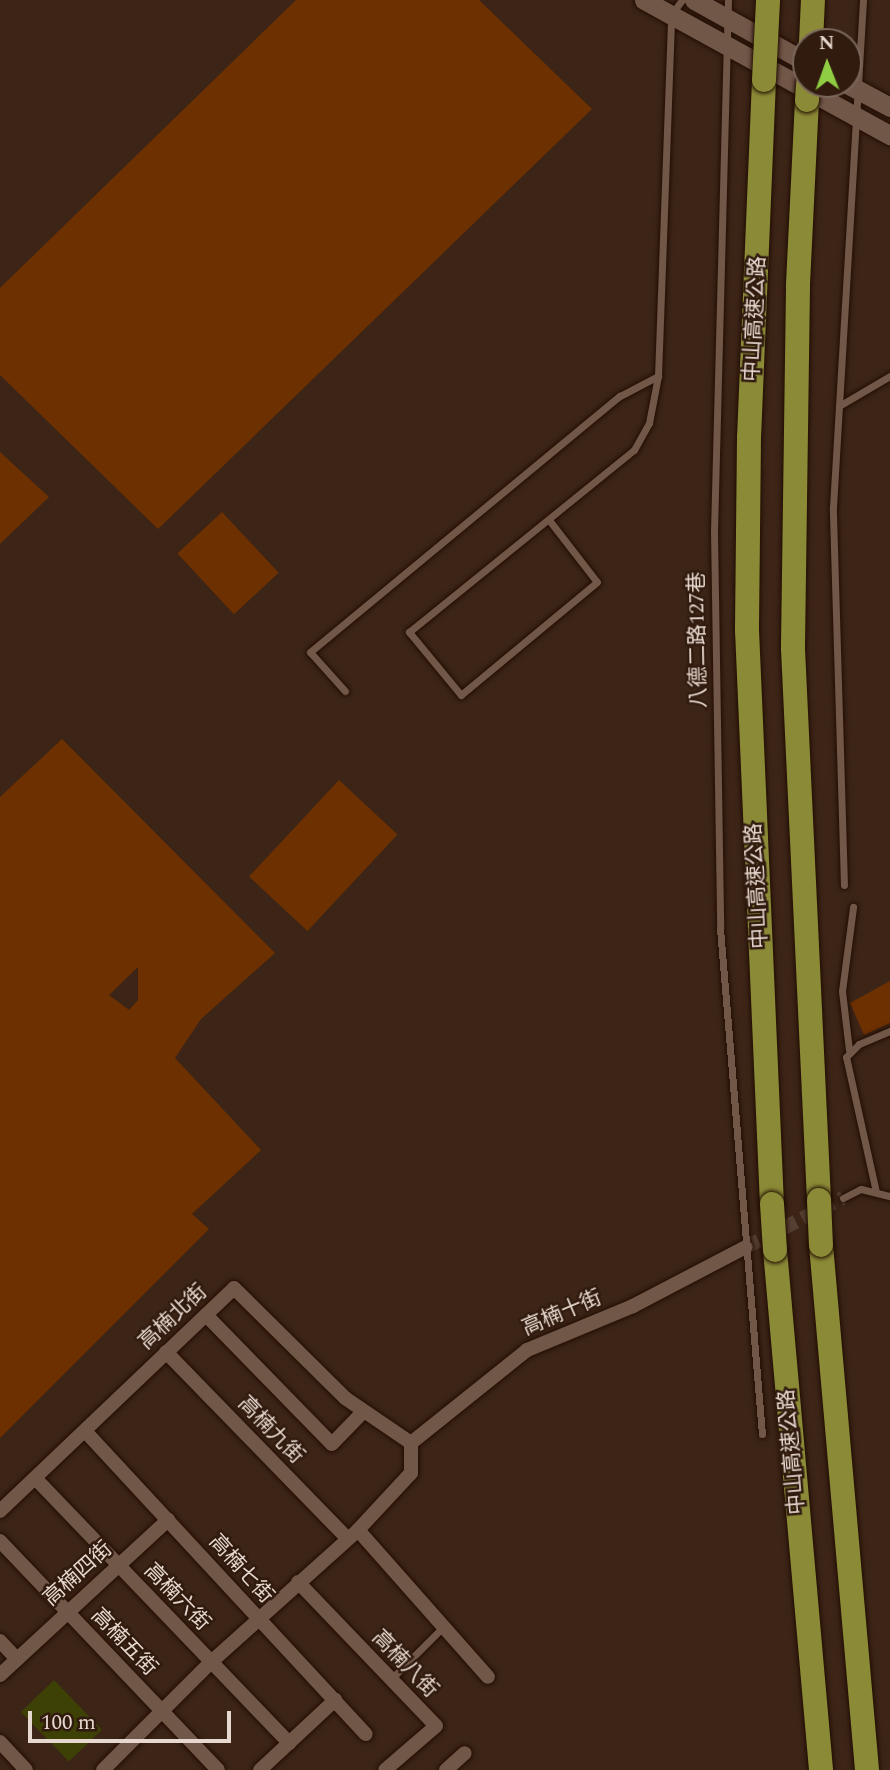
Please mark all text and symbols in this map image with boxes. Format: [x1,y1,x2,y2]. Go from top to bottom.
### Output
north arrow [792,28,862,98]
text: N [819,29,835,58]
street label: 中山高速公路 [739,255,771,383]
street label: 八德二路127巷 [684,572,712,708]
street label: 中山高速公路 [741,822,773,950]
street label: 高楠北街 [134,1279,212,1355]
street label: 高楠十街 [518,1285,606,1341]
street label: 中山高速公路 [774,1388,810,1516]
street label: 高楠九街 [233,1391,309,1469]
street label: 高楠七街 [204,1529,278,1609]
street label: 高楠四街 [38,1537,118,1611]
street label: 高楠六街 [139,1558,215,1636]
street label: 高楠五街 [86,1603,162,1681]
street label: 高楠八街 [367,1625,443,1703]
scale bar [32,1696,234,1740]
text: 100 m [41,1707,96,1739]

